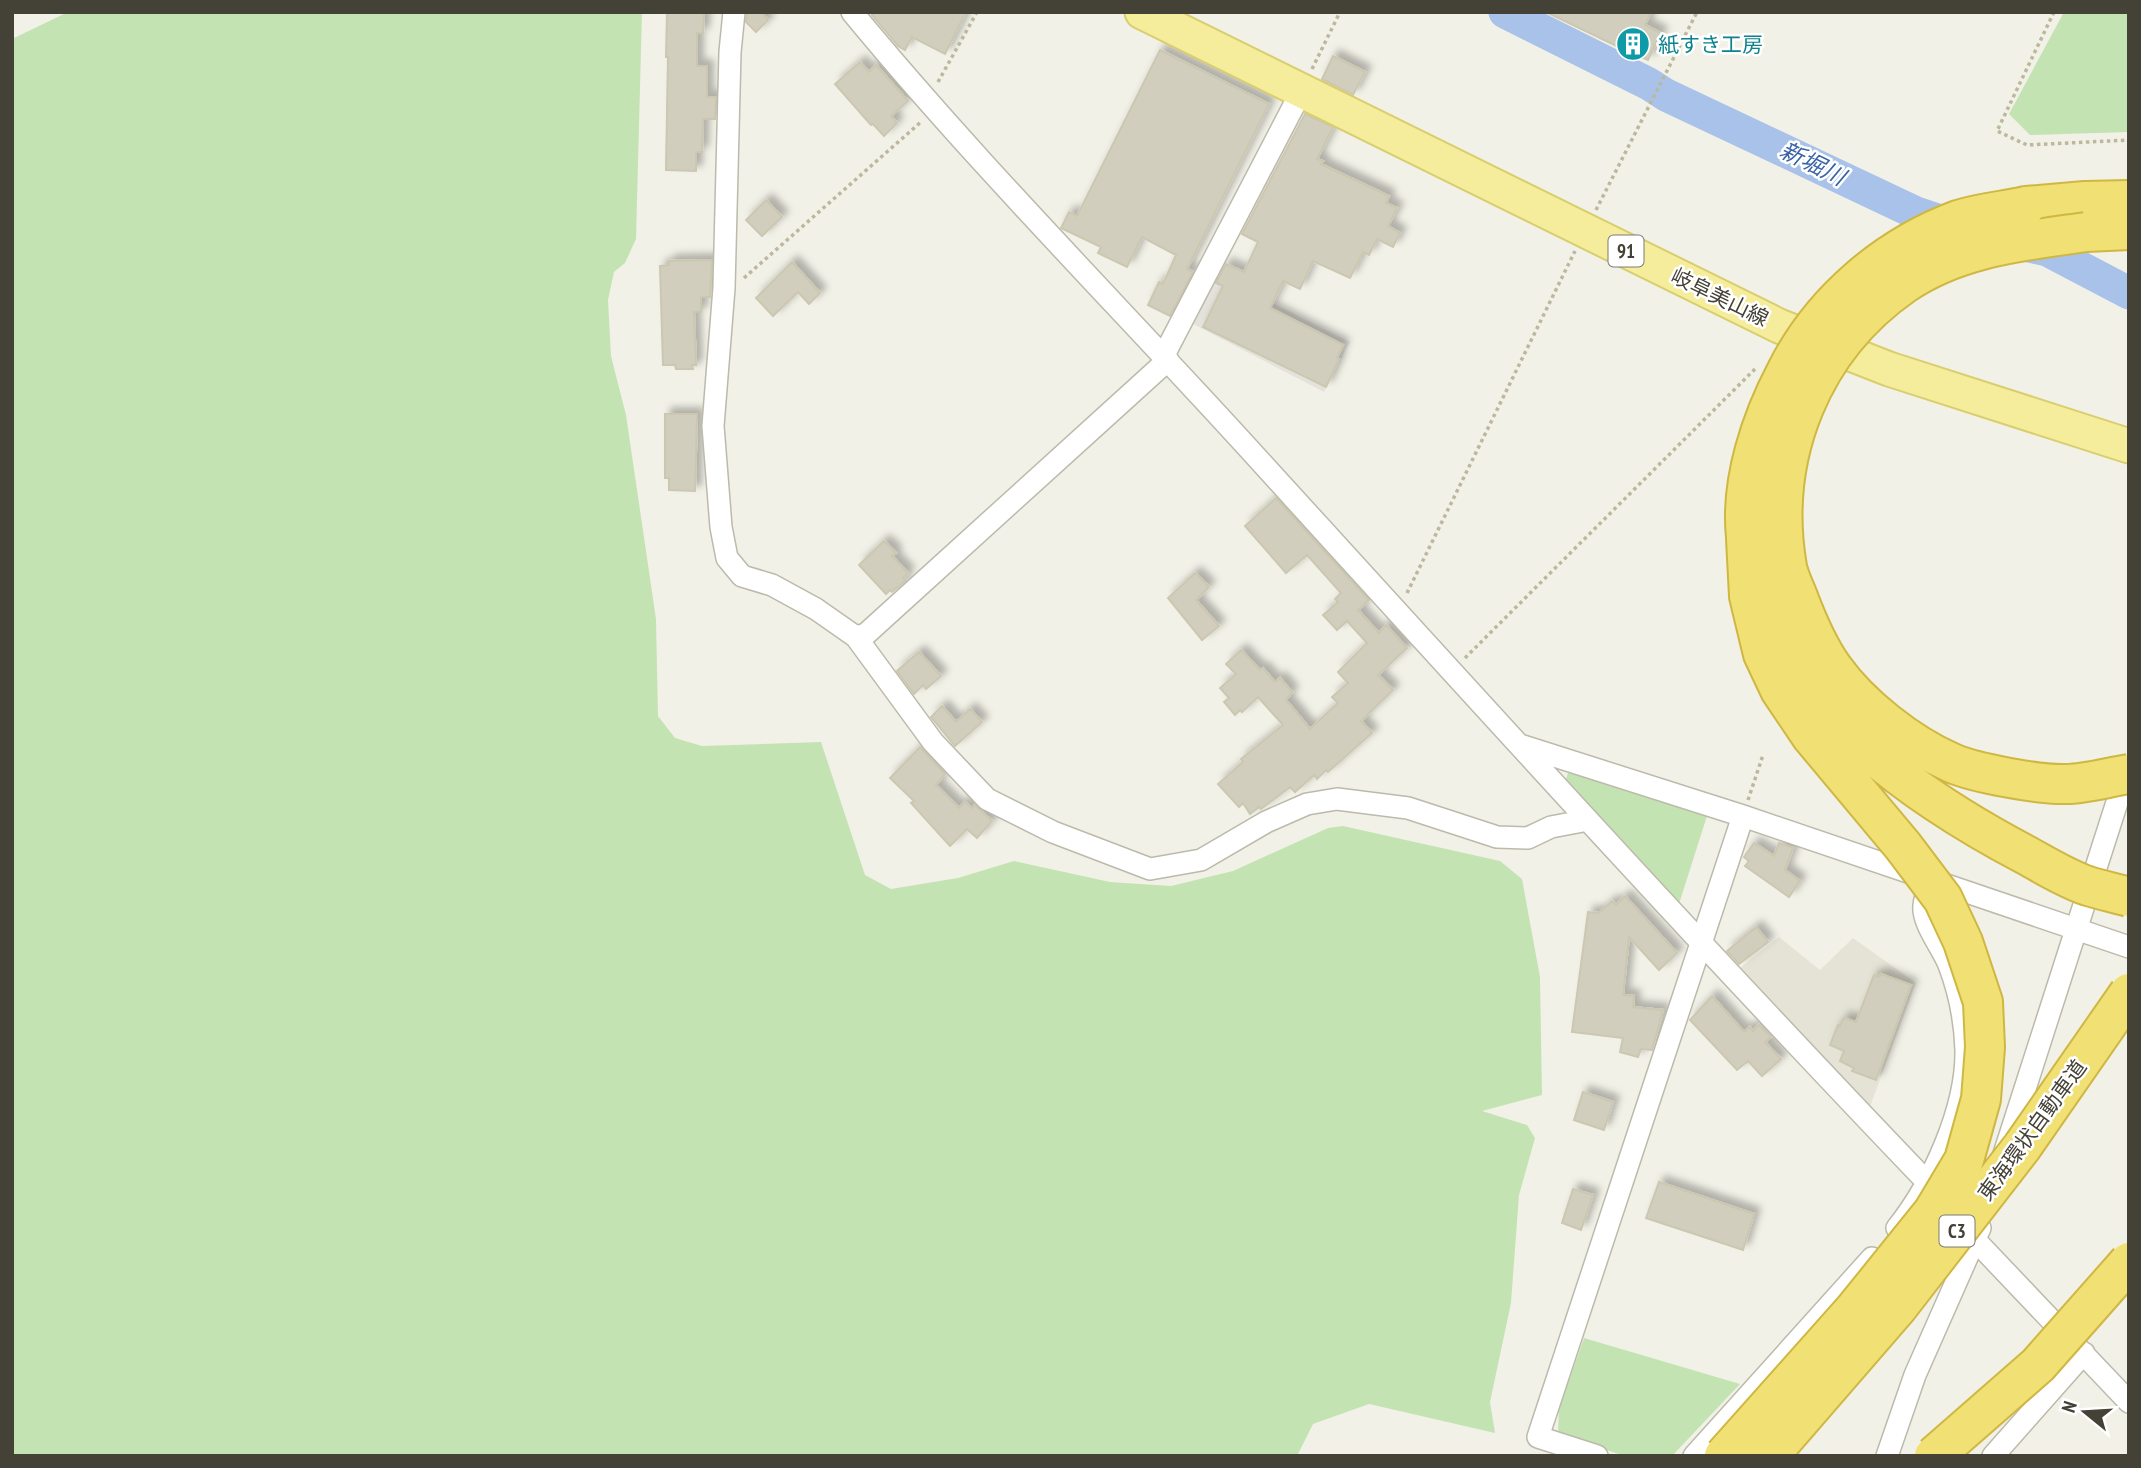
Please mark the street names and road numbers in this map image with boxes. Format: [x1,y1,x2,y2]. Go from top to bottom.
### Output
road number: 91 [1608,235,1644,266]
street label: 岐阜美山線 [1667,262,1773,332]
street label: 東海環状自動車道 [1972,1054,2092,1206]
road number: C3 [1940,1216,1974,1246]

